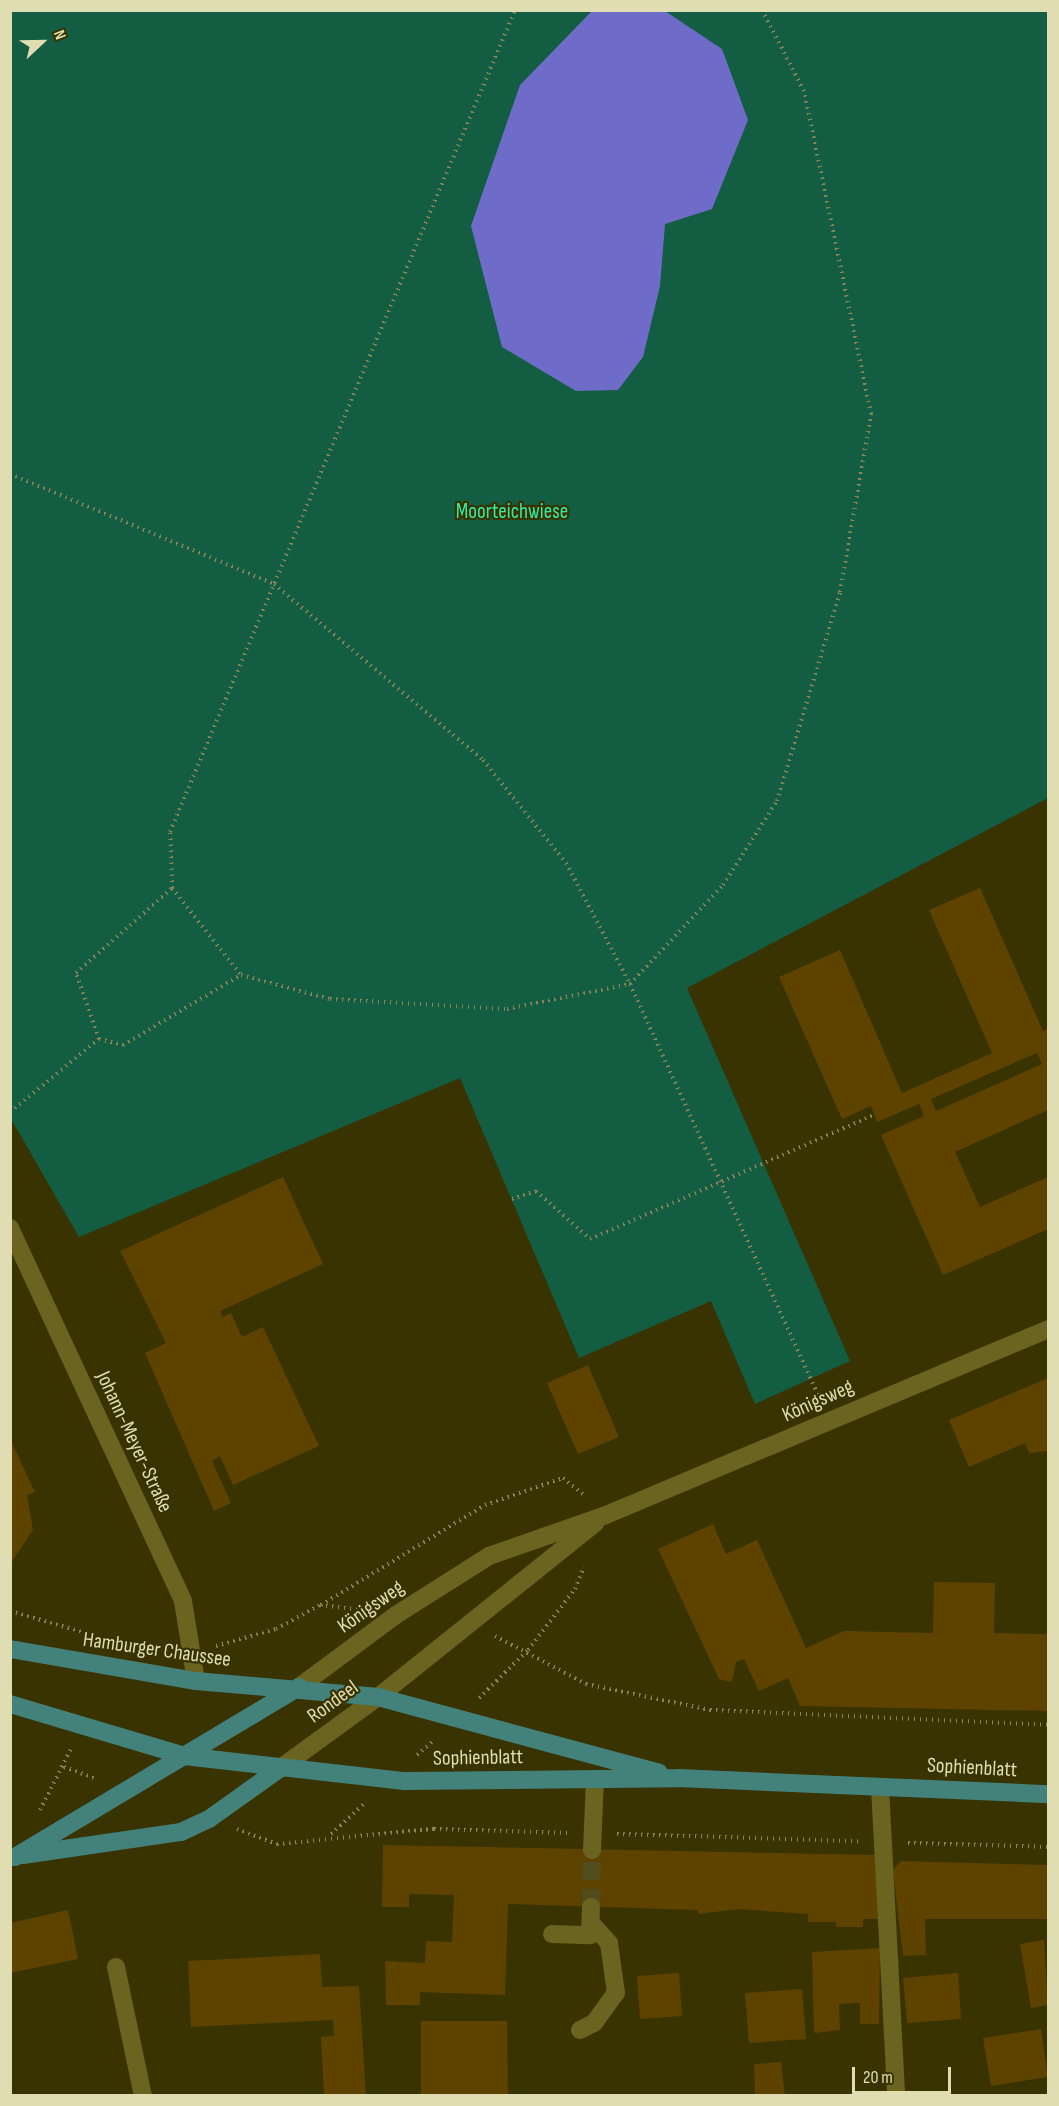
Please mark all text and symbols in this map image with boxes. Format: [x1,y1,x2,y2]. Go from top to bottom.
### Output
north arrow [12,12,72,72]
text: N [49,28,70,43]
park label: Moorteichwiese [456,499,568,525]
street label: Johann-Meyer-Straße [90,1367,178,1517]
street label: Königsweg [779,1374,857,1428]
street label: Königsweg [333,1575,409,1639]
street label: Hamburger Chaussee [81,1627,233,1673]
street label: Rondeel [303,1675,363,1729]
street label: Sophienblatt [433,1745,523,1771]
street label: Sophienblatt [926,1753,1018,1783]
scale bar [855,2055,954,2093]
text: 20 m [863,2067,893,2088]

